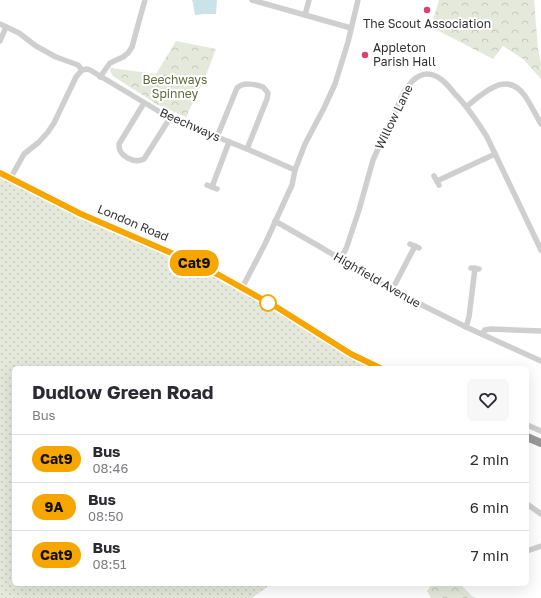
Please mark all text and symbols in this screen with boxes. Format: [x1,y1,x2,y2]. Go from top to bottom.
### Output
marker: The Scout Association [422,5,432,15]
place label: The Scout Association [363,16,491,31]
place label: Appleton Parish Hall [373,40,436,69]
marker: Appleton Parish Hall [360,50,370,60]
park label: Beechways Spinney [143,72,207,101]
street label: Willow Lane [371,82,416,152]
street label: Beechways [158,104,223,145]
street label: London Road [95,201,171,244]
street label: Highfield Avenue [331,249,424,311]
line badge: Cat9 [166,250,222,276]
text: Cat9 [178,254,210,271]
unlabelled marker [259,294,277,312]
button: heart [467,379,509,421]
text: Dudlow Green Road [32,380,213,403]
text: Bus [32,407,55,423]
text: Bus [93,442,120,460]
text: Cat9 [40,450,73,467]
text: 2 min [470,450,509,468]
text: 08:46 [93,460,128,476]
text: Bus [88,490,116,508]
text: 9A [45,498,63,515]
text: 6 min [470,498,509,516]
text: 08:50 [88,508,124,524]
text: Bus [93,538,120,556]
text: Cat9 [40,546,73,563]
text: 7 min [471,546,509,564]
text: 08:51 [93,556,126,572]

